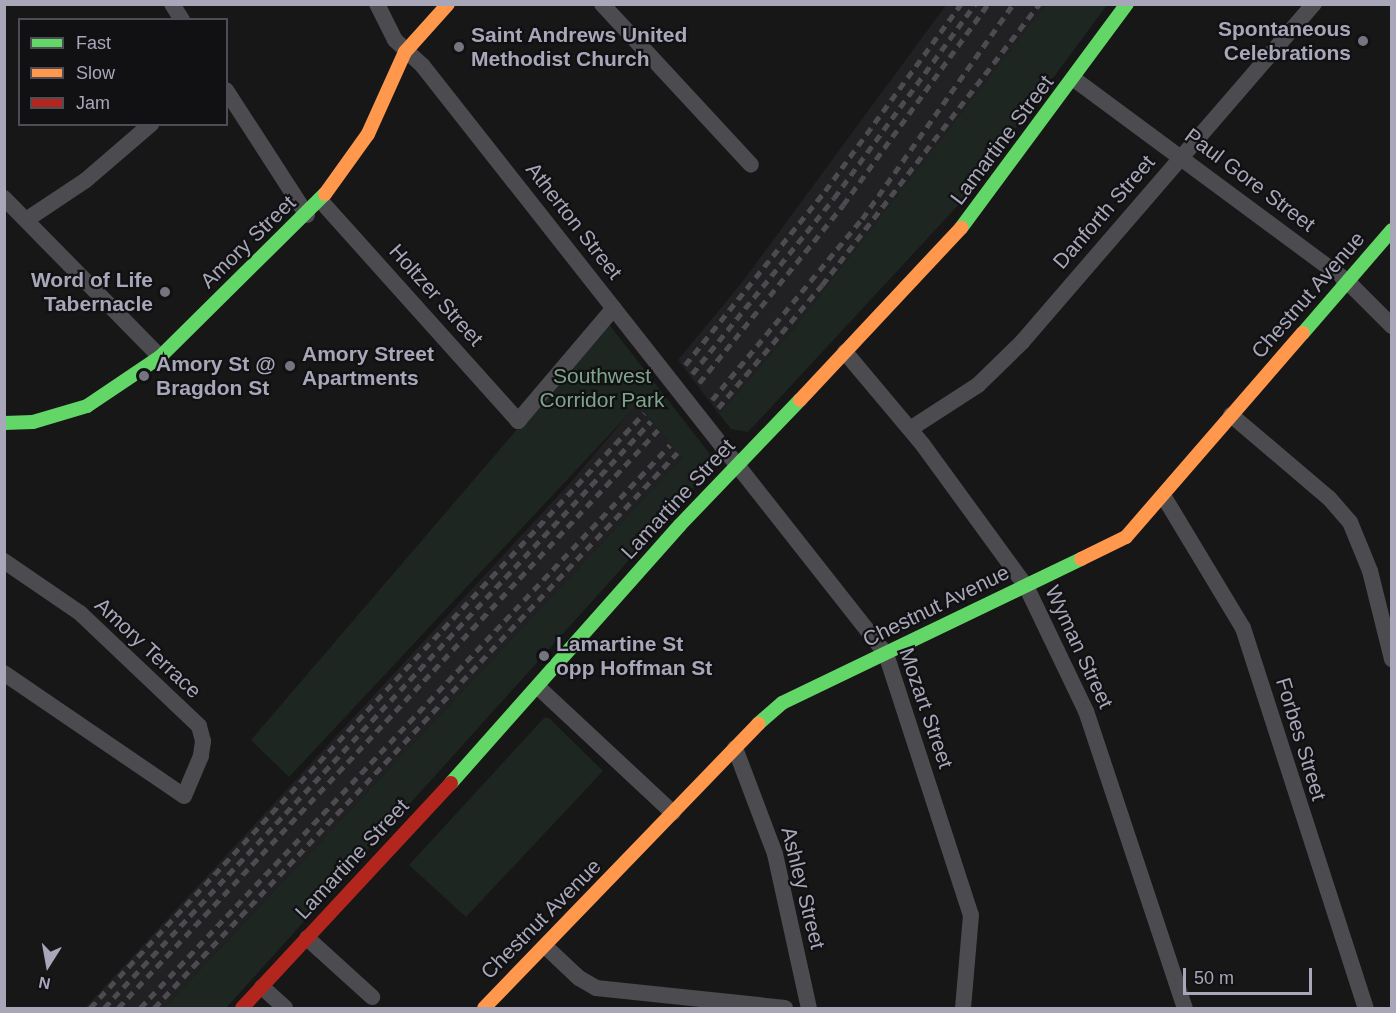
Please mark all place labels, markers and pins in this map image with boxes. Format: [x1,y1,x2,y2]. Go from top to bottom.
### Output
place label: Spontaneous Celebrations [1218,16,1351,66]
place label: Saint Andrews United Methodist Church [471,22,688,72]
marker: Spontaneous Celebrations [1356,34,1370,48]
marker: Saint Andrews United Methodist Church [452,40,466,54]
place label: Word of Life Tabernacle [31,267,153,317]
marker: Word of Life Tabernacle [158,285,172,299]
place label: Amory Street Apartments [302,341,434,391]
place label: Amory St @ Bragdon St [156,351,276,401]
marker: Amory Street Apartments [283,359,297,373]
marker: Amory St @ Bragdon St [137,369,151,383]
place label: Lamartine St opp Hoffman St [556,631,712,681]
marker: Lamartine St opp Hoffman St [537,649,551,663]

